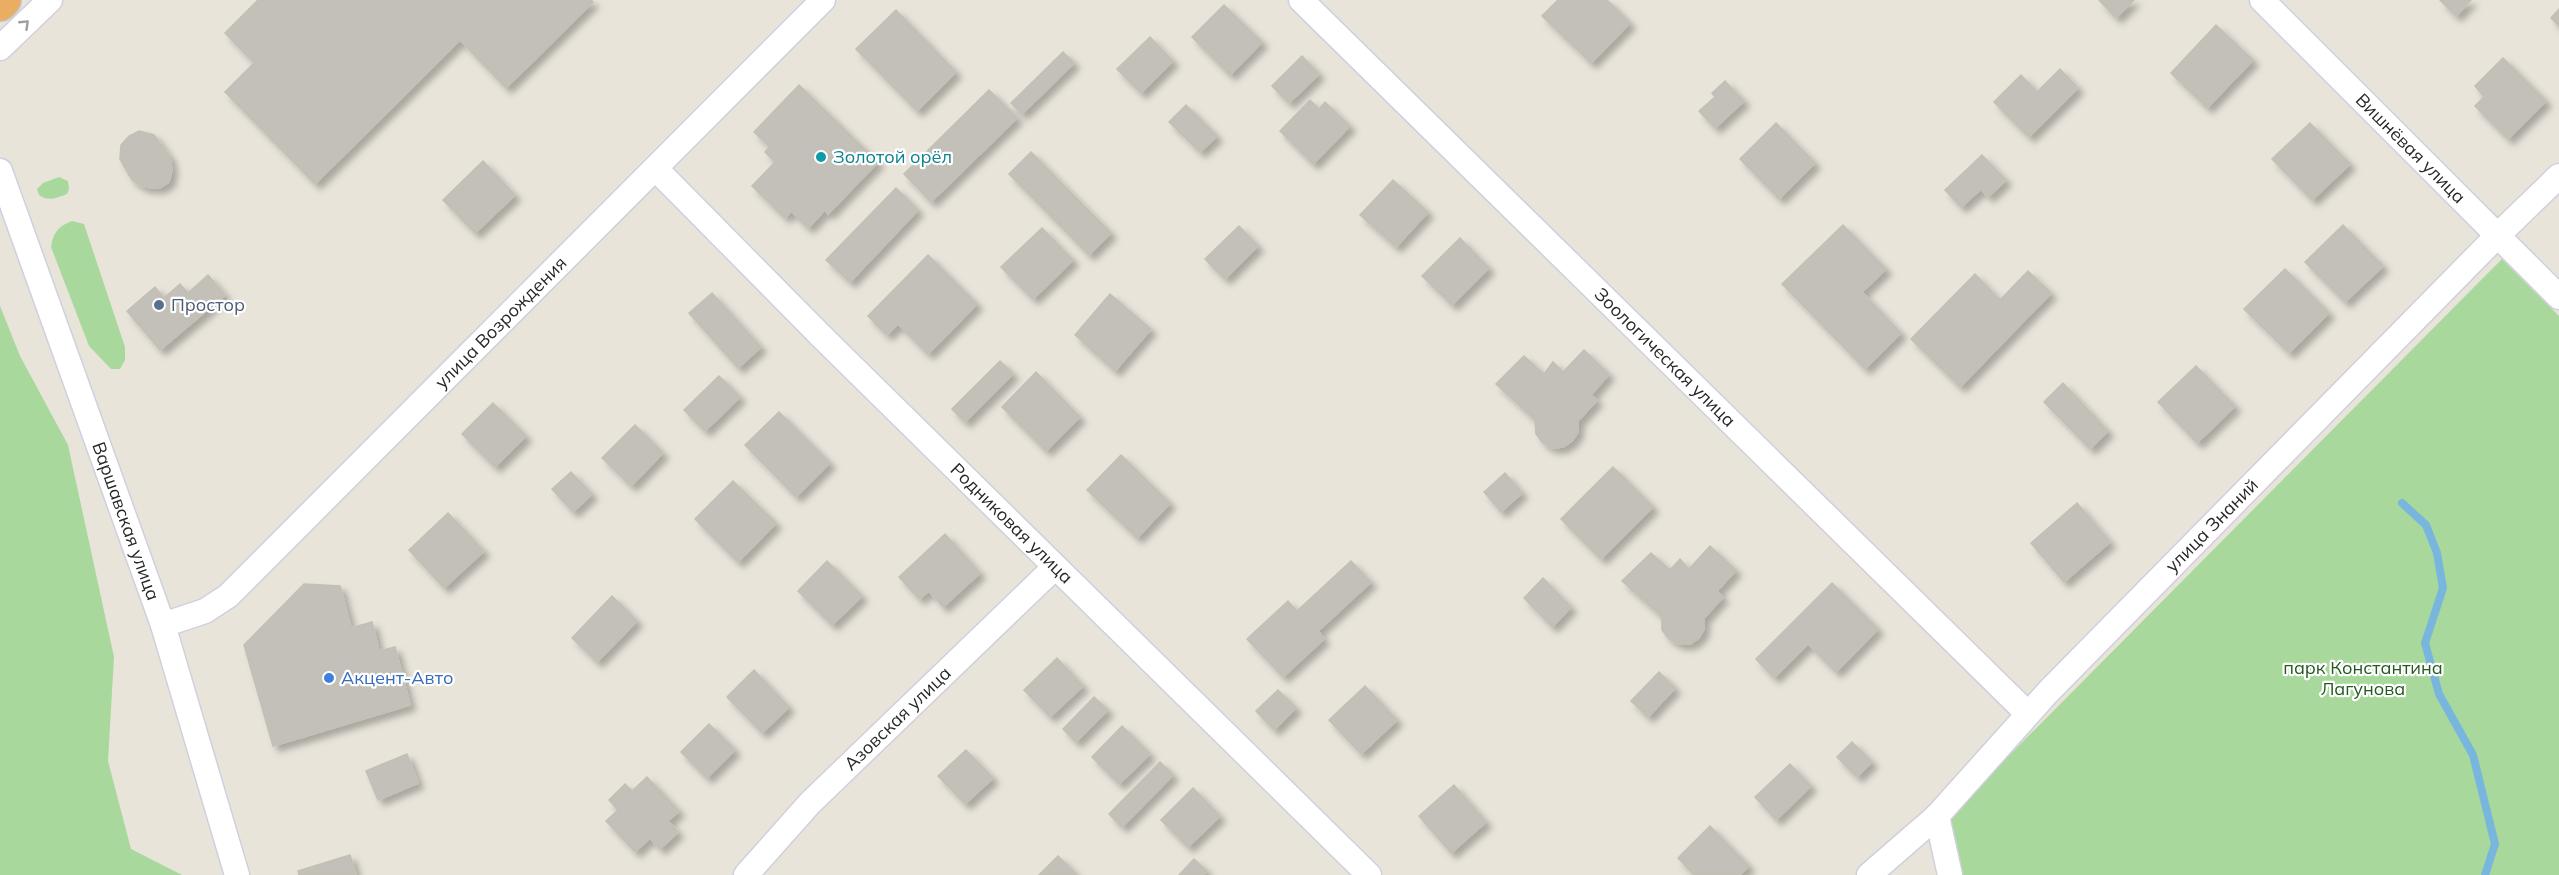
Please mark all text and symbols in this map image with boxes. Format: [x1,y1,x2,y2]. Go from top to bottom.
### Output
one-way arrow [17,21,28,32]
street label: Вишнёвая улица [2351,88,2471,208]
place label: Золотой орёл [833,145,952,168]
marker: Золотой орёл [814,150,828,164]
street label: улица Возрождения [430,251,571,393]
street label: Зоологическая улица [1590,282,1741,432]
place label: Простор [171,293,245,316]
marker: Простор [152,298,166,312]
street label: Варшавская улица [87,439,165,603]
street label: Родниковая улица [946,458,1078,588]
street label: улица Знаний [2160,473,2263,577]
park label: парк Константина Лагунова [2283,656,2443,700]
street label: Азовская улица [839,661,956,775]
place label: Акцент-Авто [341,666,453,689]
marker: Акцент-Авто [322,671,336,685]

